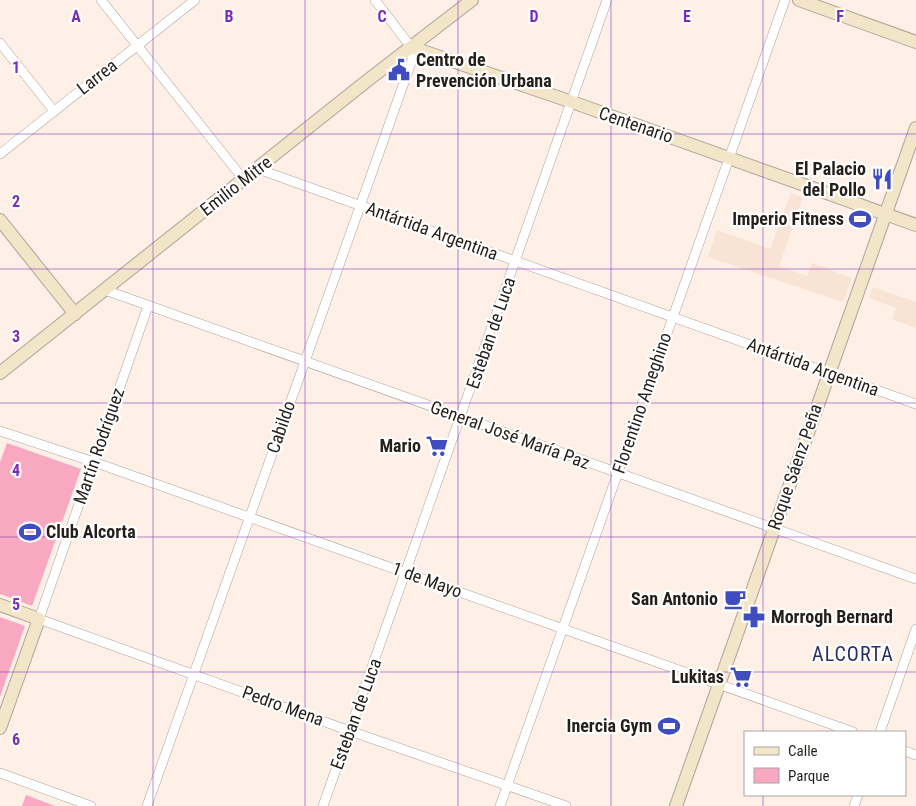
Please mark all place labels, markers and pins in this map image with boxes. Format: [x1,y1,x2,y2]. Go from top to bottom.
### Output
place label: Centro de Prevención Urbana [416,49,552,91]
public building icon: Centro de Prevención Urbana [386,57,412,83]
place label: El Palacio del Pollo [795,158,866,200]
restaurant icon: El Palacio del Pollo [869,166,895,192]
sports icon: Imperio Fitness [847,206,873,232]
place label: Imperio Fitness [732,208,844,229]
supermarket icon: Mario [424,433,450,459]
place label: Mario [379,435,421,456]
sports icon: Club Alcorta [17,519,43,545]
place label: Club Alcorta [46,521,136,542]
cafe icon: San Antonio [722,586,748,612]
place label: San Antonio [631,588,718,609]
pharmacy icon: Morrogh Bernard [741,604,767,630]
place label: Morrogh Bernard [771,606,893,627]
supermarket icon: Lukitas [728,664,754,690]
place label: Lukitas [671,666,724,687]
sports icon: Inercia Gym [656,713,682,739]
place label: Inercia Gym [567,715,652,736]

